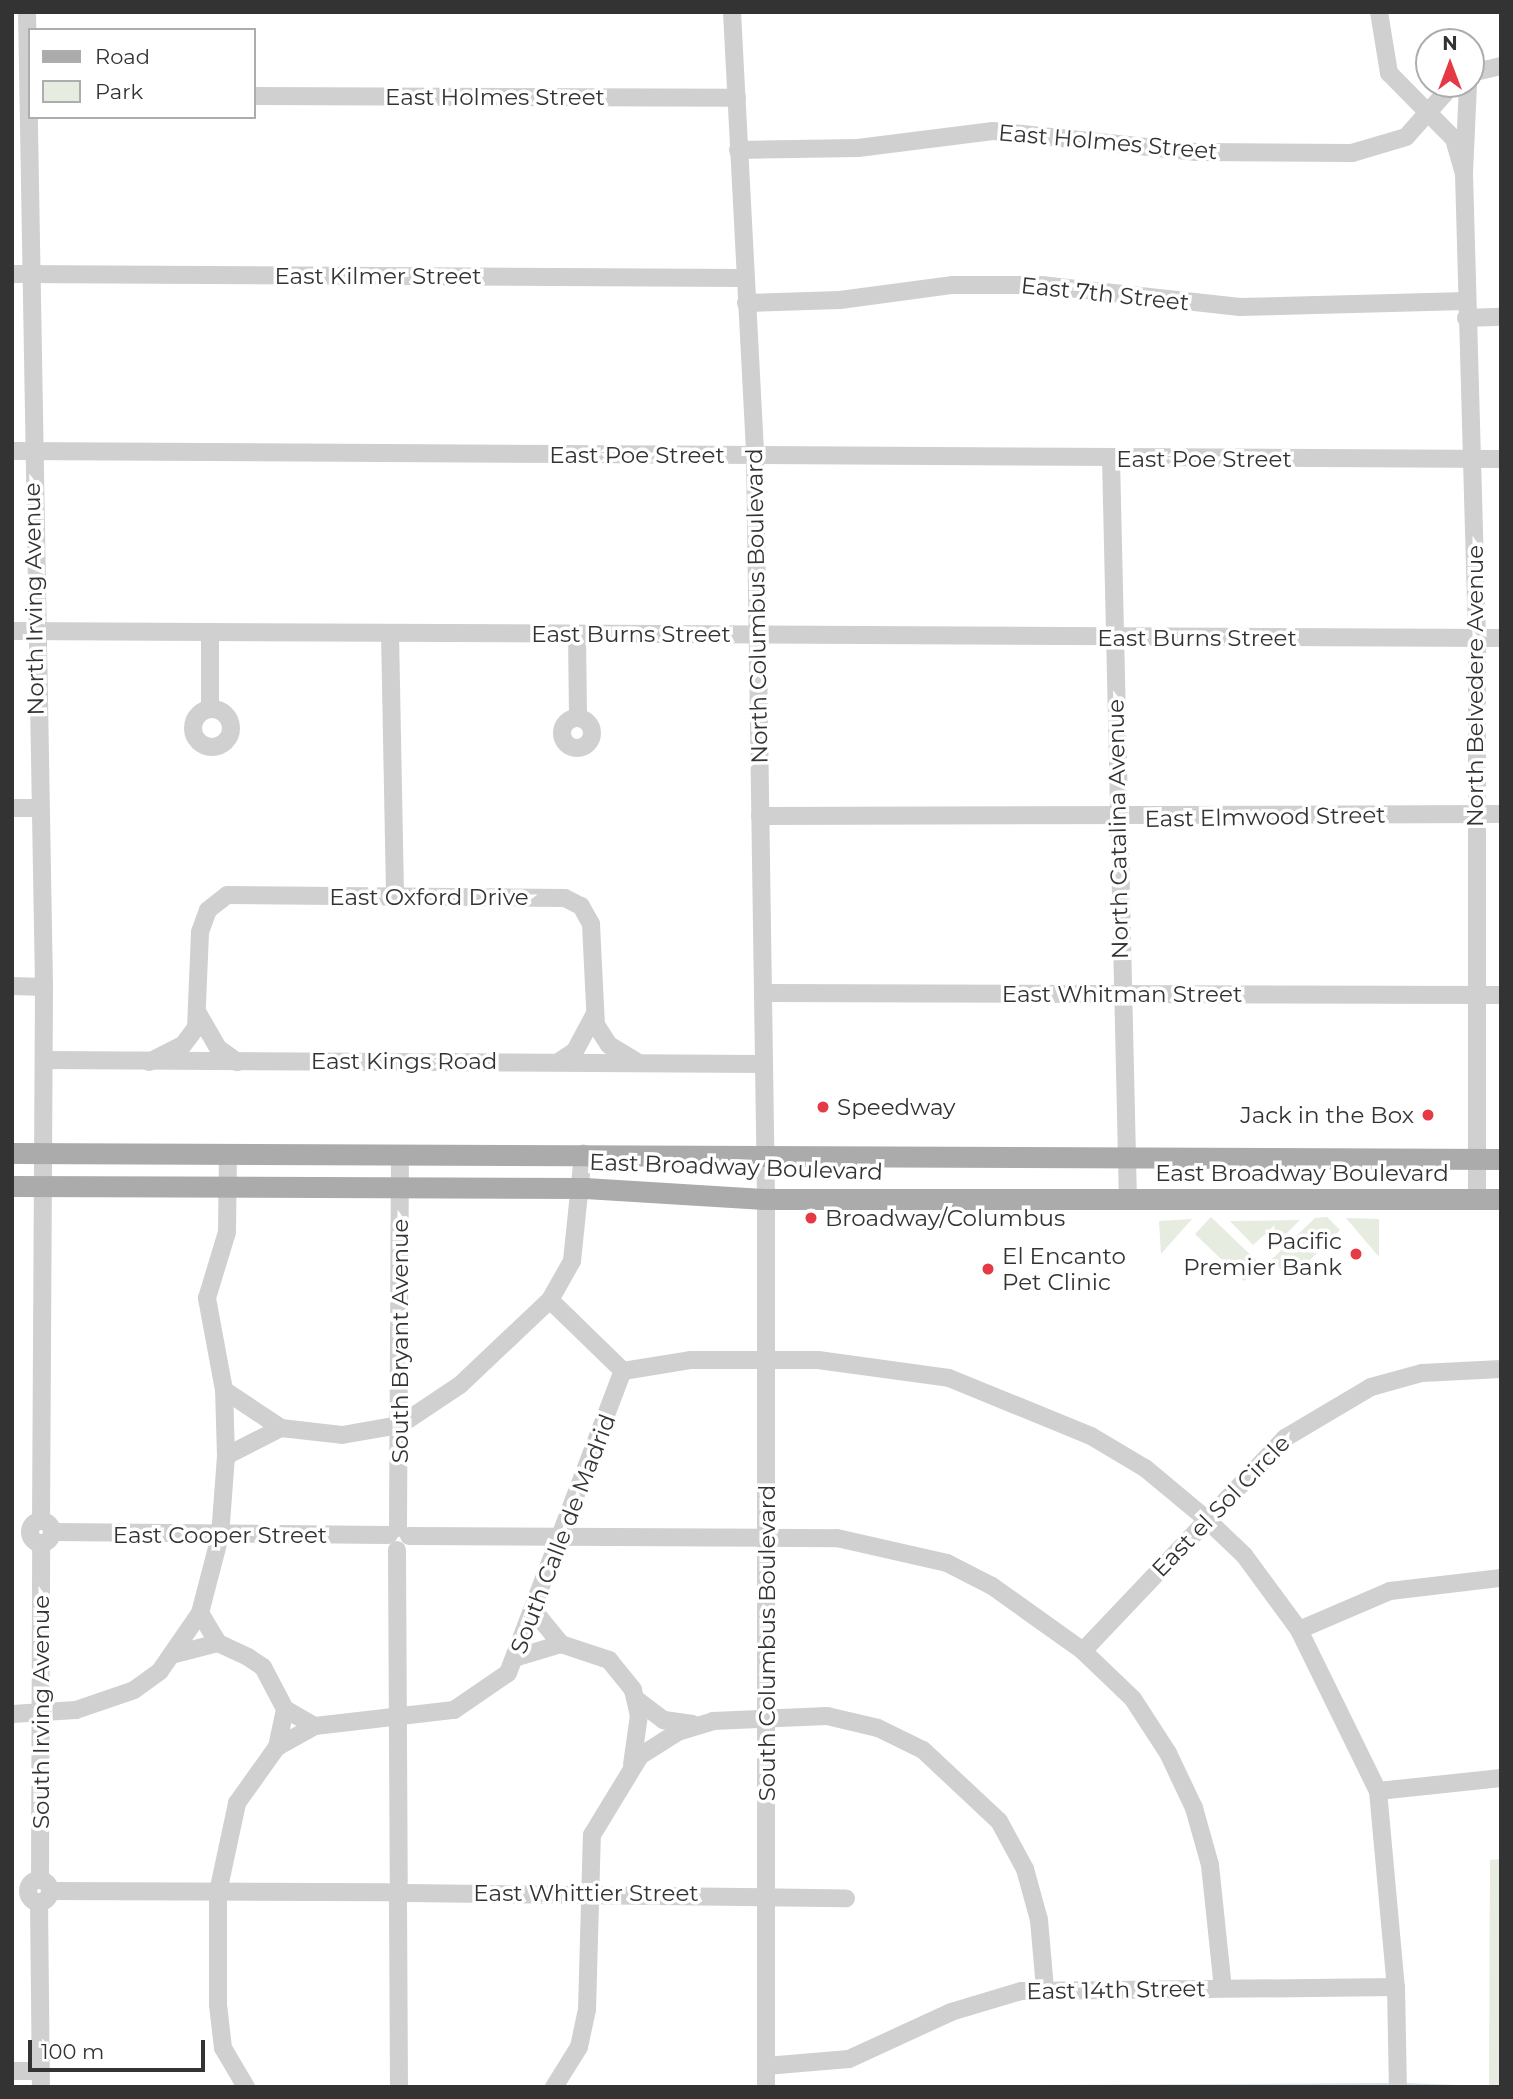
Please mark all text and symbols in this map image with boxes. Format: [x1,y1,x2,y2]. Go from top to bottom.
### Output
legend [28,28,256,119]
north arrow [1415,28,1485,98]
text: N [1442,32,1458,55]
text: Road [95,44,150,69]
text: Park [95,79,143,104]
street label: East Holmes Street [385,83,605,111]
street label: East Holmes Street [997,119,1219,165]
street label: East Kilmer Street [274,262,482,290]
street label: East 7th Street [1020,271,1190,317]
street label: East Poe Street [549,441,725,469]
street label: East Poe Street [1116,445,1292,473]
street label: North Columbus Boulevard [740,448,774,764]
street label: North Irving Avenue [18,482,50,716]
street label: North Belvedere Avenue [1461,545,1489,827]
street label: East Burns Street [531,620,731,648]
street label: East Burns Street [1097,624,1297,652]
street label: North Catalina Avenue [1102,699,1134,959]
street label: East Elmwood Street [1144,801,1386,833]
street label: East Oxford Drive [329,883,529,911]
street label: East Whitman Street [1002,980,1242,1008]
street label: East Kings Road [311,1047,497,1075]
place label: Speedway [837,1093,955,1121]
marker: Speedway [815,1099,831,1115]
place label: Jack in the Box [1240,1101,1414,1129]
marker: Jack in the Box [1420,1107,1436,1123]
street label: East Broadway Boulevard [589,1148,883,1186]
street label: East Broadway Boulevard [1155,1159,1449,1187]
place label: Broadway/Columbus [825,1204,1065,1232]
marker: Broadway/Columbus [803,1210,819,1226]
street label: South Bryant Avenue [386,1219,414,1463]
place label: Pacific Premier Bank [1183,1227,1342,1281]
place label: El Encanto Pet Clinic [1002,1242,1126,1296]
marker: Pacific Premier Bank [1348,1246,1364,1262]
marker: El Encanto Pet Clinic [980,1261,996,1277]
street label: South Calle de Madrid [505,1410,621,1658]
street label: East el Sol Circle [1146,1429,1296,1583]
street label: South Columbus Boulevard [753,1485,781,1801]
street label: East Cooper Street [113,1521,327,1549]
street label: South Irving Avenue [27,1595,55,1829]
street label: East Whittier Street [473,1879,699,1907]
street label: East 14th Street [1026,1975,1206,2005]
scale bar [32,2025,208,2070]
text: 100 m [41,2039,104,2064]

